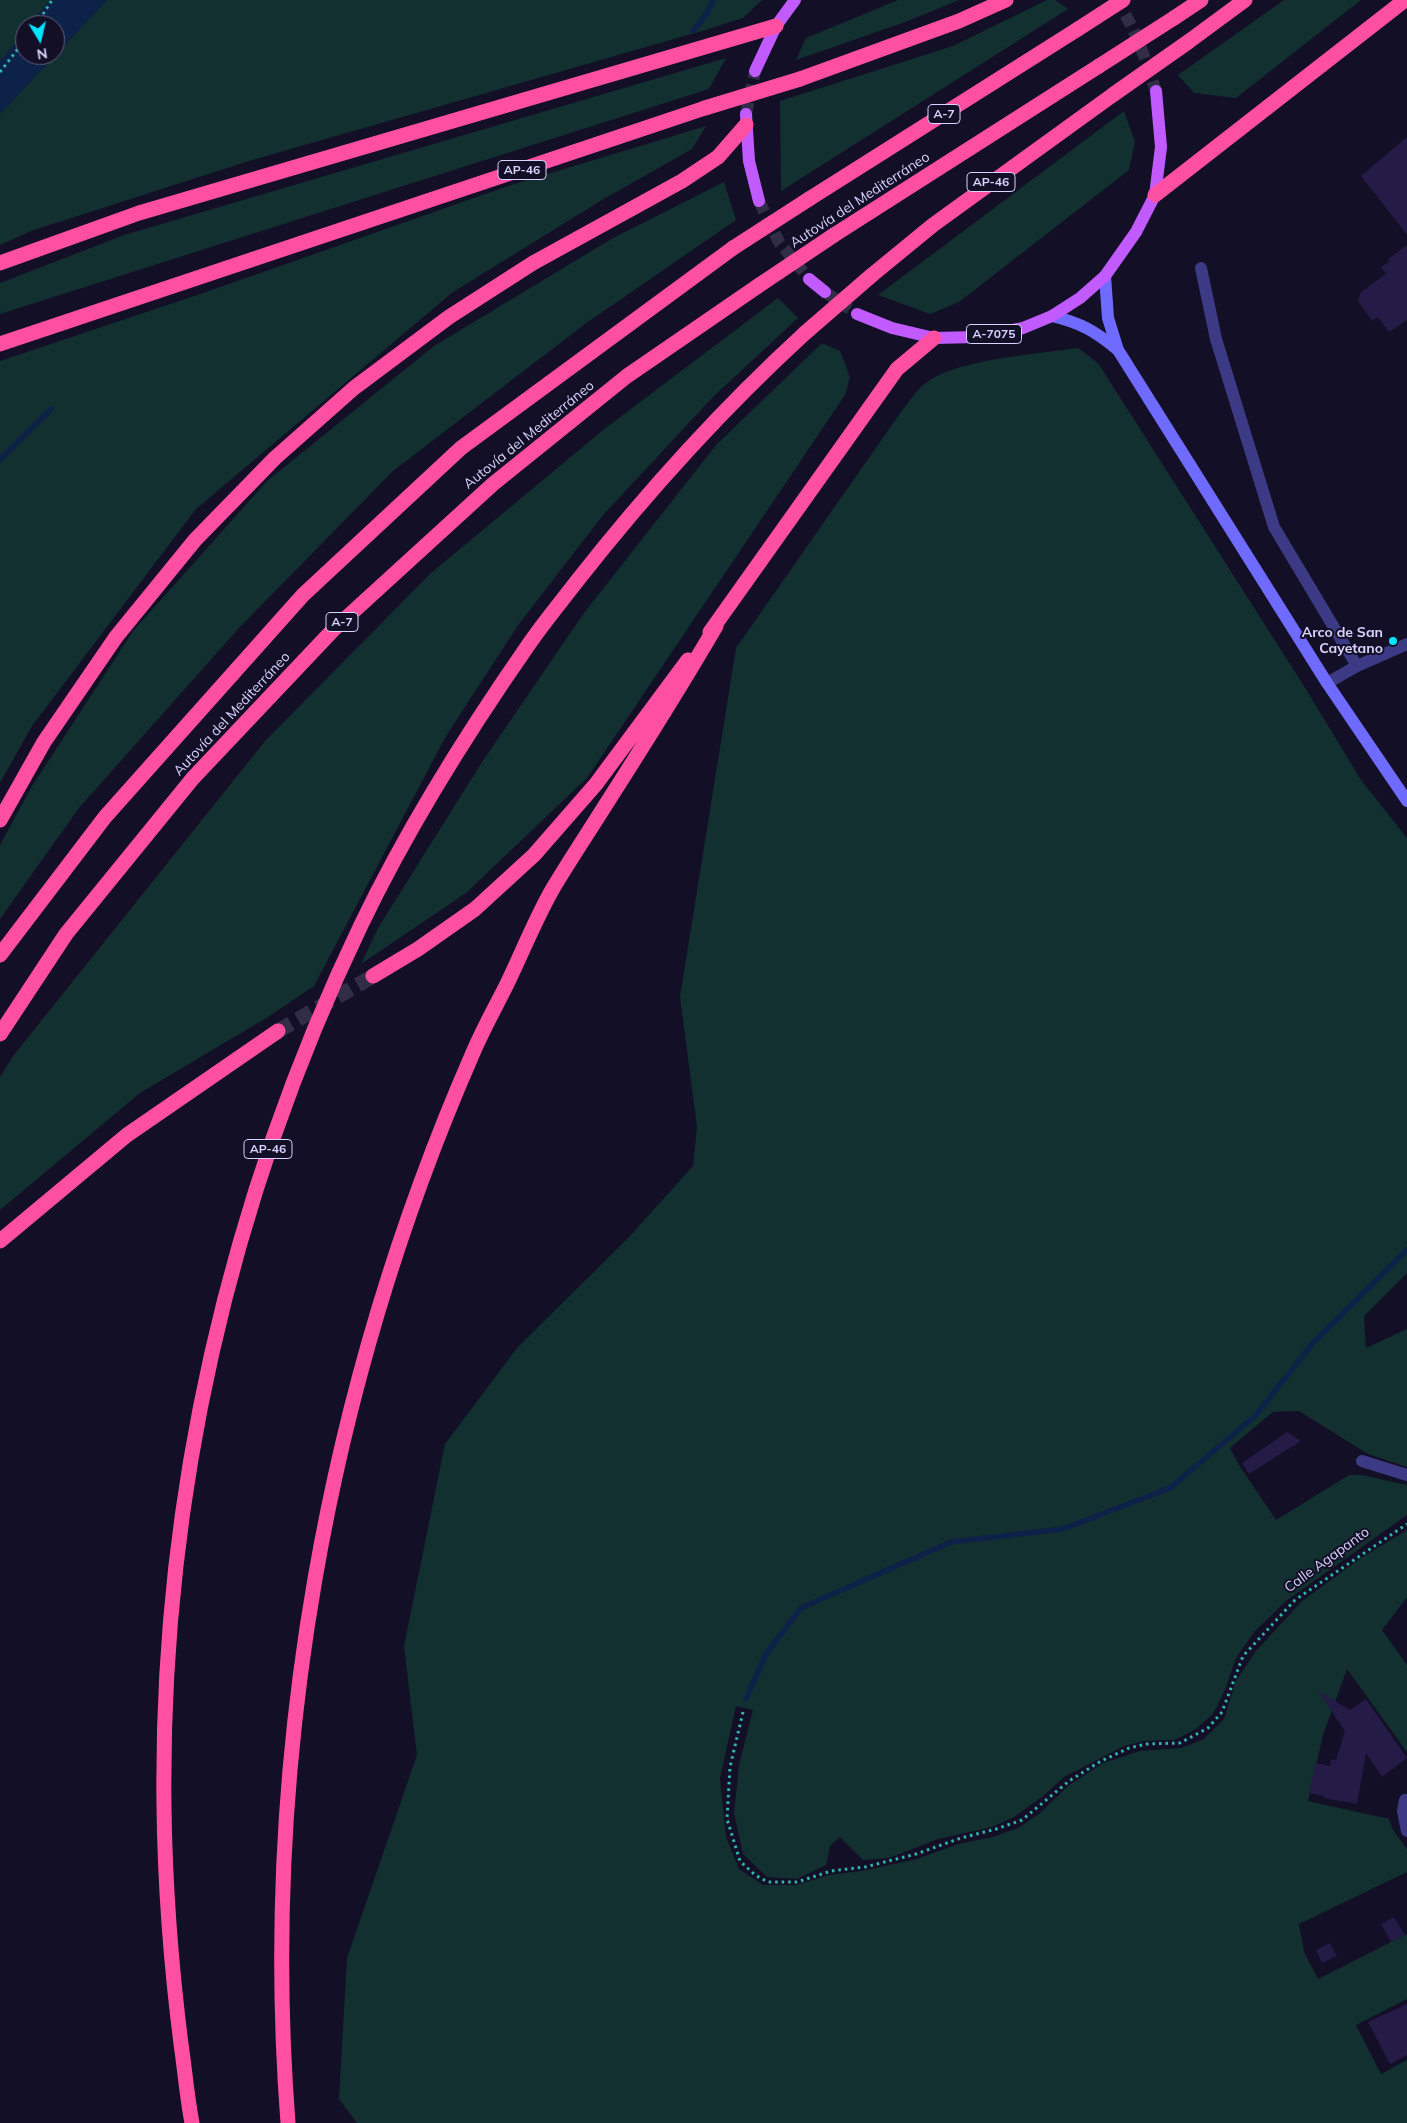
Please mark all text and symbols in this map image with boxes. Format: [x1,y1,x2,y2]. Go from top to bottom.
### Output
north arrow [15,15,65,65]
text: N [36,44,49,64]
road number: A-7 [928,105,960,124]
street label: Autovía del Mediterráneo [787,149,933,251]
road number: AP-46 [498,160,546,180]
road number: AP-46 [967,172,1015,192]
road number: A-7075 [966,324,1022,344]
street label: Autovía del Mediterráneo [460,377,598,493]
road number: A-7 [326,612,358,632]
place label: Arco de San Cayetano [1302,625,1383,658]
marker: Arco de San Cayetano [1387,635,1399,647]
street label: Autovía del Mediterráneo [170,649,294,779]
road number: AP-46 [244,1140,292,1158]
street label: Calle Agapanto [1281,1524,1373,1596]

